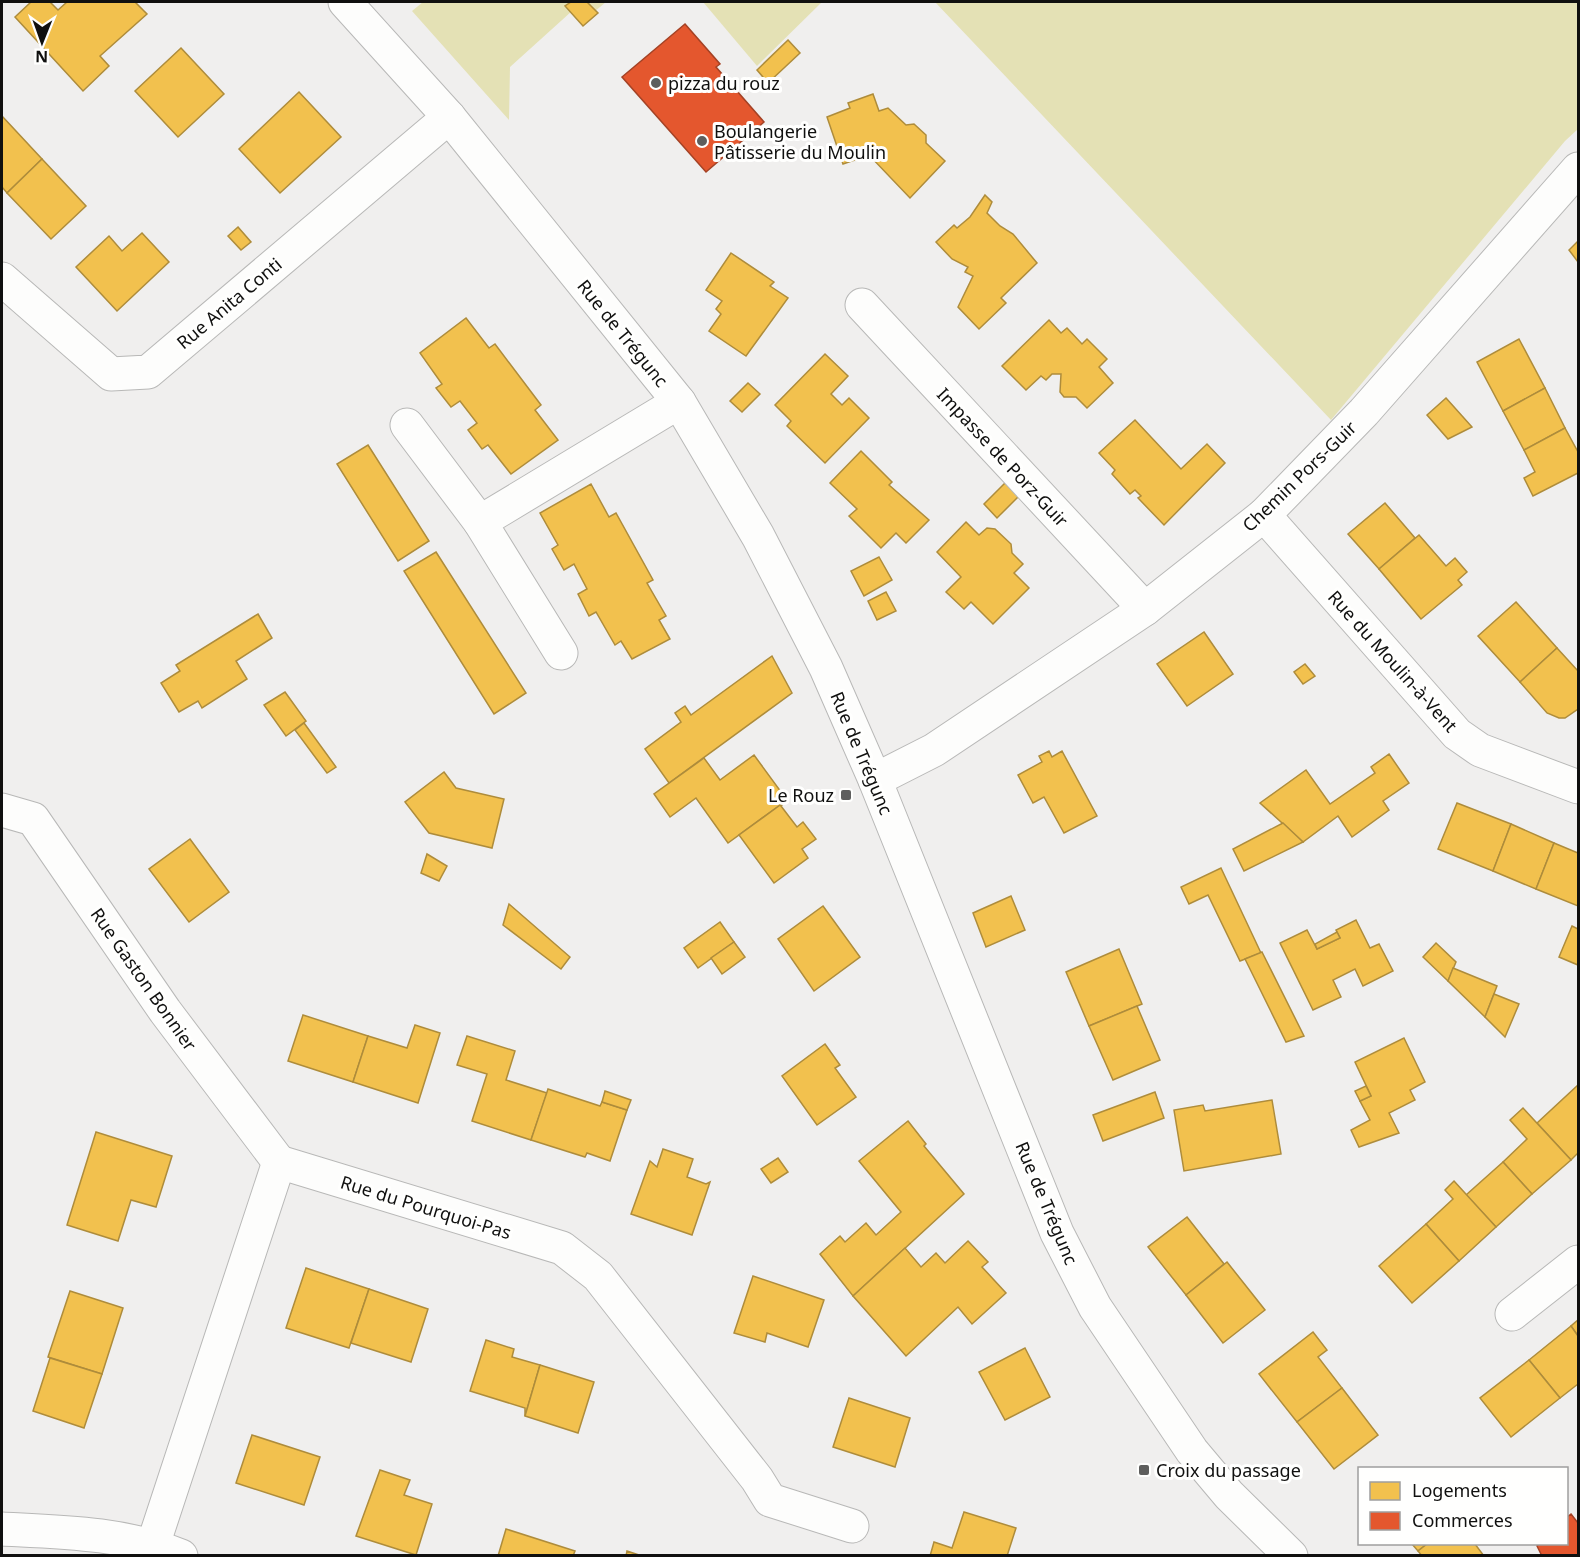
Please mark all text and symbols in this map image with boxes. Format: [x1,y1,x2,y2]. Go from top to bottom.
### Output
north arrow [12,12,72,72]
text: N [35,46,48,68]
place label: pizza du rouz [668,71,780,95]
marker: pizza du rouz [649,76,663,90]
place label: Boulangerie Pâtisserie du Moulin [714,119,886,164]
marker: Boulangerie Pâtisserie du Moulin [695,134,709,148]
street label: Rue Anita Conti [171,252,287,354]
street label: Rue de Trégunc [572,274,674,392]
street label: Impasse de Porz-Guir [932,382,1074,532]
street label: Chemin Pors-Guir [1237,415,1362,537]
street label: Rue du Moulin-à-Vent [1323,585,1463,737]
street label: Rue de Trégunc [825,688,899,818]
place label: Le Rouz [768,783,834,807]
marker: Le Rouz [839,788,853,802]
street label: Rue Gaston Bonnier [86,903,203,1056]
street label: Rue de Trégunc [1010,1138,1084,1268]
street label: Rue du Pourquoi-Pas [338,1170,514,1244]
place label: Croix du passage [1156,1458,1301,1482]
marker: Croix du passage [1137,1463,1151,1477]
legend [1358,1467,1568,1545]
text: Logements [1412,1478,1507,1502]
text: Commerces [1412,1508,1513,1532]

